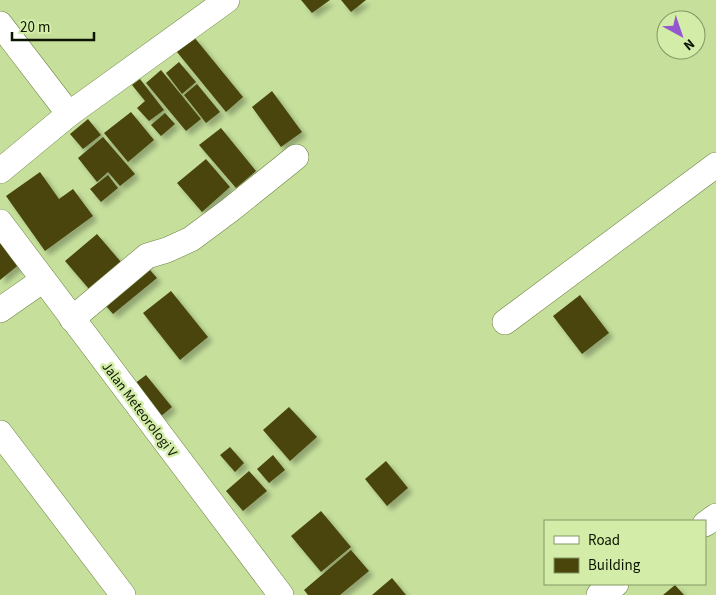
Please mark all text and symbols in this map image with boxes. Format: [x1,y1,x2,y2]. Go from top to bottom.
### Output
scale bar [12,10,95,42]
north arrow [656,10,706,60]
text: 20 m [20,17,50,38]
text: N [679,34,699,55]
street label: Jalan Meteorologi V [97,358,182,462]
legend [544,520,706,585]
text: Road [588,530,620,551]
text: Building [588,555,641,576]

